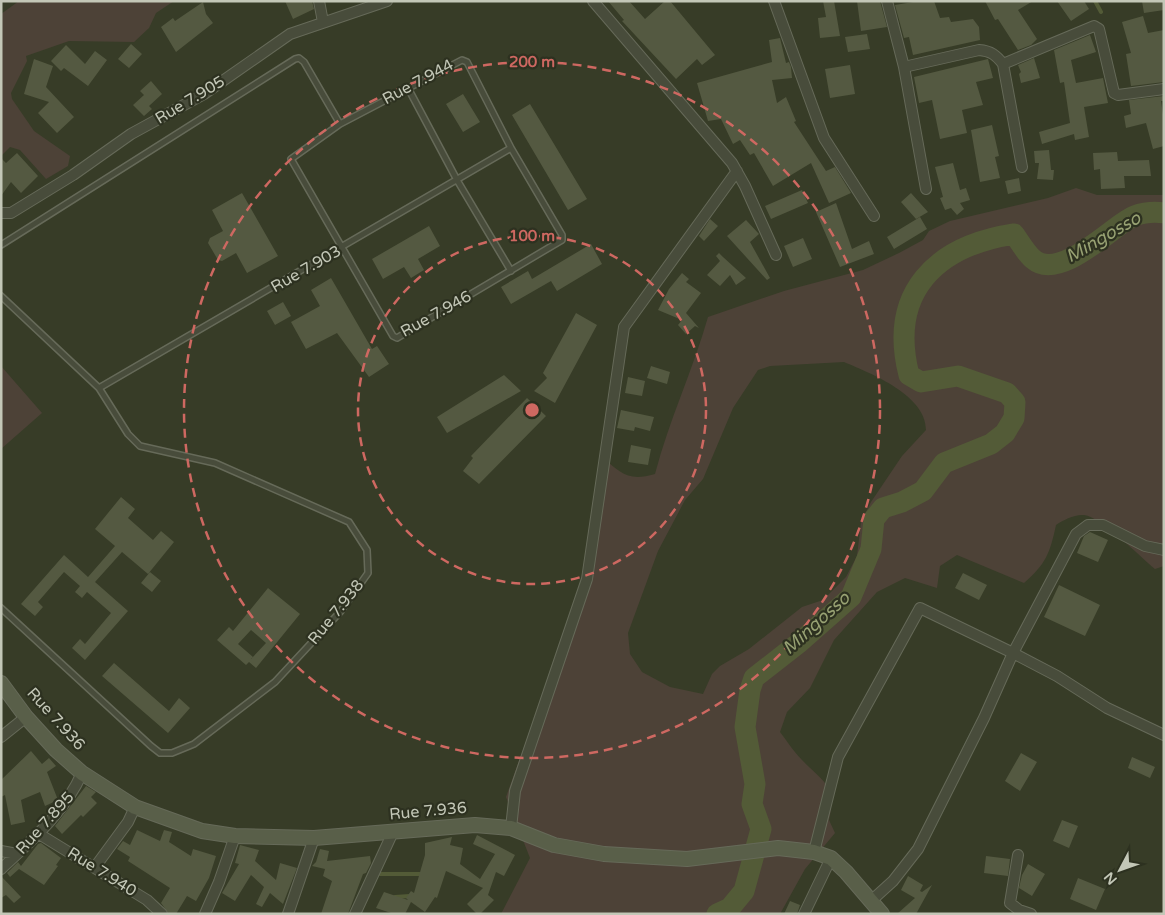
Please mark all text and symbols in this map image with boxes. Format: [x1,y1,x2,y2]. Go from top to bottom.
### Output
text: 200 m [509,53,555,71]
street label: Rue 7.944 [379,55,457,109]
street label: Rue 7.905 [151,71,229,129]
water label: Mingosso [1061,206,1145,267]
text: 100 m [509,227,555,245]
street label: Rue 7.903 [267,241,345,297]
street label: Rue 7.946 [397,286,475,342]
centre of rings [523,401,541,419]
street label: Rue 7.938 [304,575,368,649]
water label: Mingosso [778,586,855,659]
street label: Rue 7.936 [23,683,89,755]
street label: Rue 7.895 [12,787,78,859]
street label: Rue 7.936 [388,798,468,824]
street label: Rue 7.940 [64,843,140,901]
north arrow [1095,845,1145,895]
text: N [1100,868,1121,888]

